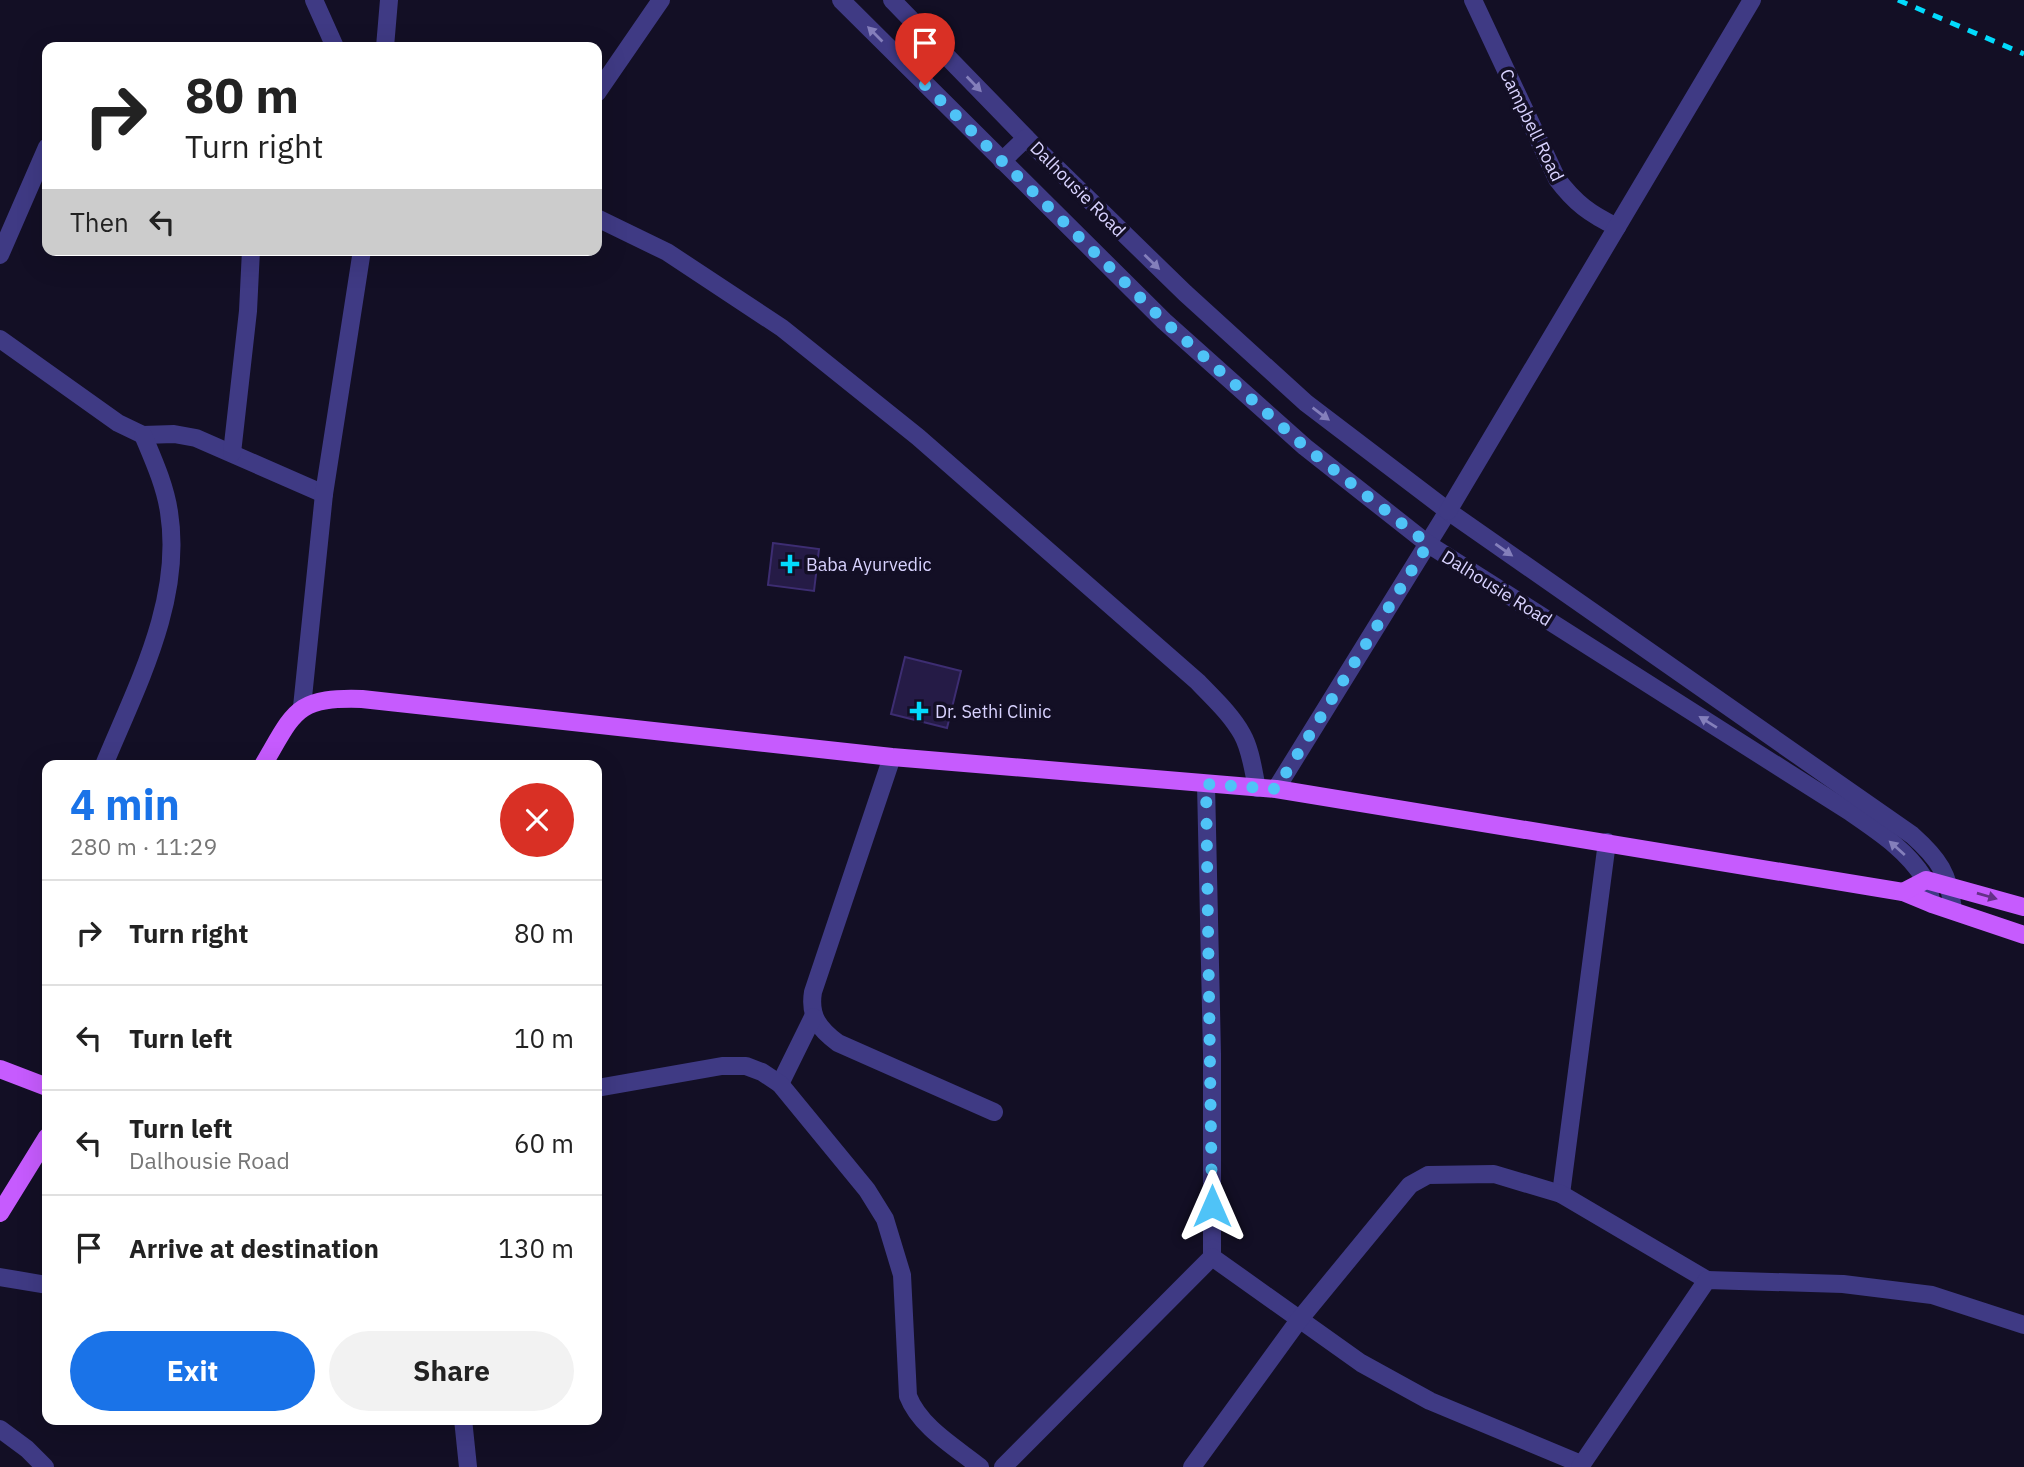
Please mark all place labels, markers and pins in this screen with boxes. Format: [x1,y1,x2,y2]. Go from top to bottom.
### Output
pin [895,13,955,85]
place label: Baba Ayurvedic [806,553,932,576]
marker: Baba Ayurvedic [780,554,800,574]
place label: Dr. Sethi Clinic [935,700,1051,723]
marker: Dr. Sethi Clinic [909,701,929,721]

